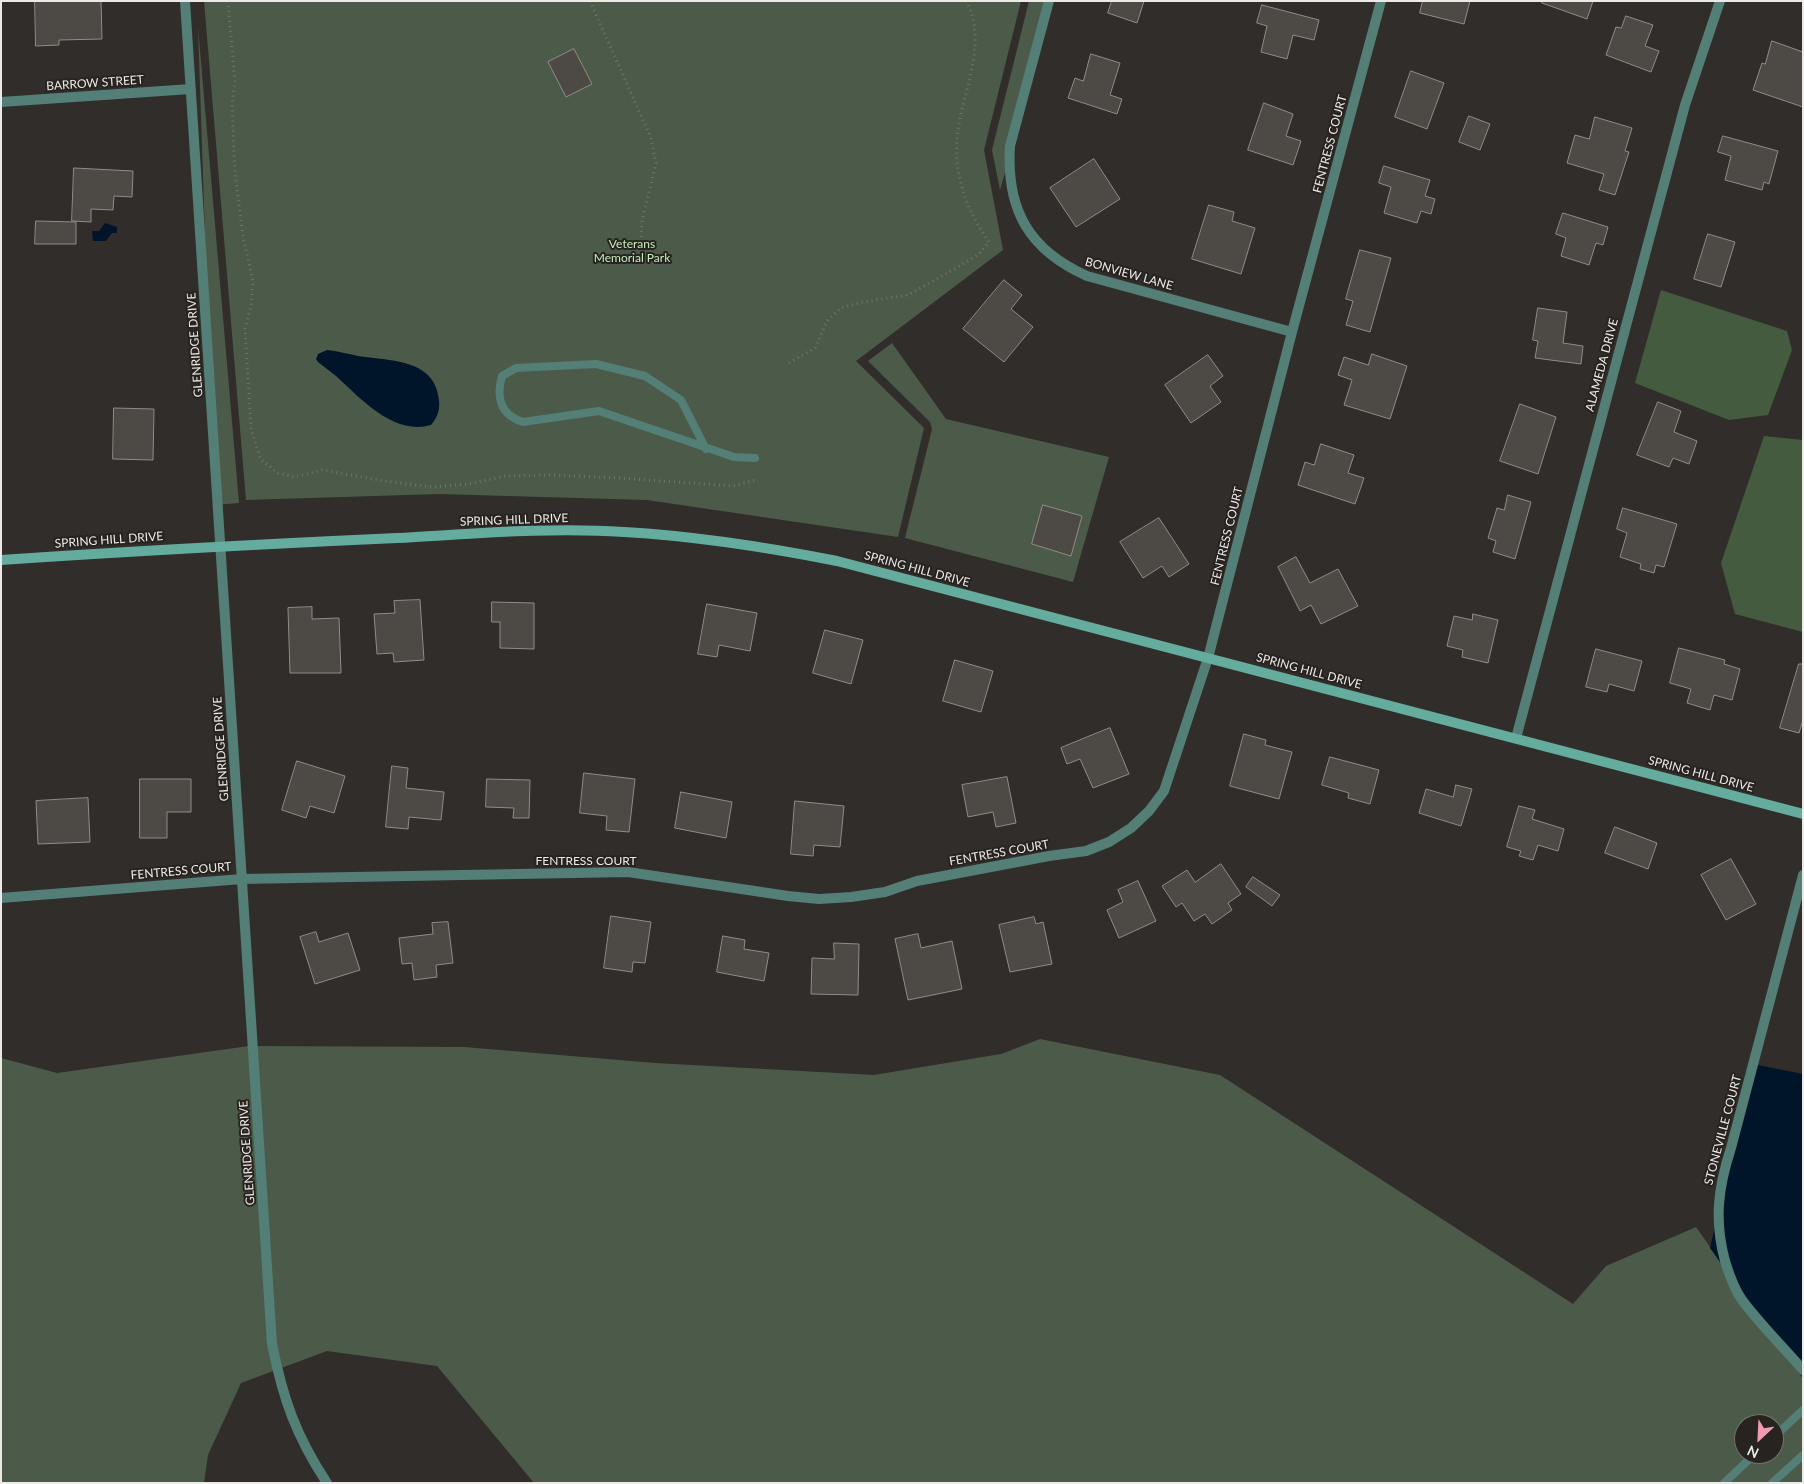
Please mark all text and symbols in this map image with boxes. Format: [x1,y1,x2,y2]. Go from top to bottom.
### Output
street label: BARROW STREET [46,72,144,94]
street label: FENTRESS COURT [1310,93,1350,195]
park label: Veterans Memorial Park [594,237,670,265]
street label: BONVIEW LANE [1083,255,1175,293]
street label: GLENRIDGE DRIVE [184,292,206,398]
street label: ALAMEDA DRIVE [1583,317,1621,413]
street label: FENTRESS COURT [1208,485,1246,587]
street label: SPRING HILL DRIVE [459,511,569,529]
street label: SPRING HILL DRIVE [54,529,164,551]
street label: SPRING HILL DRIVE [863,548,971,590]
street label: SPRING HILL DRIVE [1255,650,1363,692]
street label: GLENRIDGE DRIVE [210,696,232,802]
street label: SPRING HILL DRIVE [1647,753,1755,795]
street label: FENTRESS COURT [948,837,1050,869]
street label: FENTRESS COURT [535,854,637,868]
street label: FENTRESS COURT [130,859,232,883]
street label: STONEVILLE COURT [1701,1073,1745,1187]
street label: GLENRIDGE DRIVE [236,1100,258,1206]
north arrow [1734,1414,1784,1464]
text: N [1744,1442,1761,1462]

